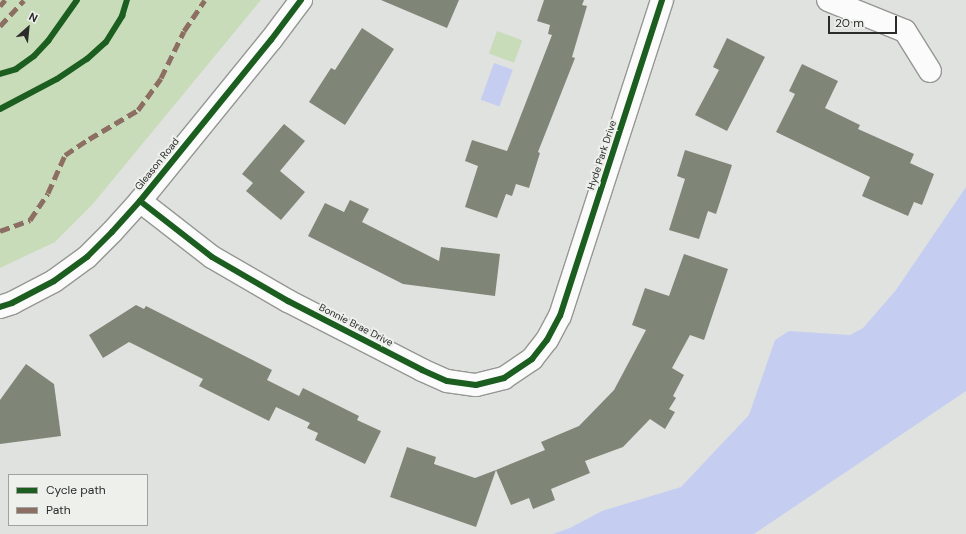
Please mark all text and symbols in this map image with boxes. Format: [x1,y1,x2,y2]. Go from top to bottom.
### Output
north arrow [8,8,48,48]
scale bar [830,8,899,34]
text: N [27,9,40,25]
text: 20 m [835,15,864,31]
street label: Hyde Park Drive [585,119,619,191]
street label: Gleason Road [132,136,182,192]
street label: Bonnie Brae Drive [317,301,395,349]
legend [8,474,148,526]
text: Cycle path [46,482,106,498]
text: Path [46,502,71,518]

